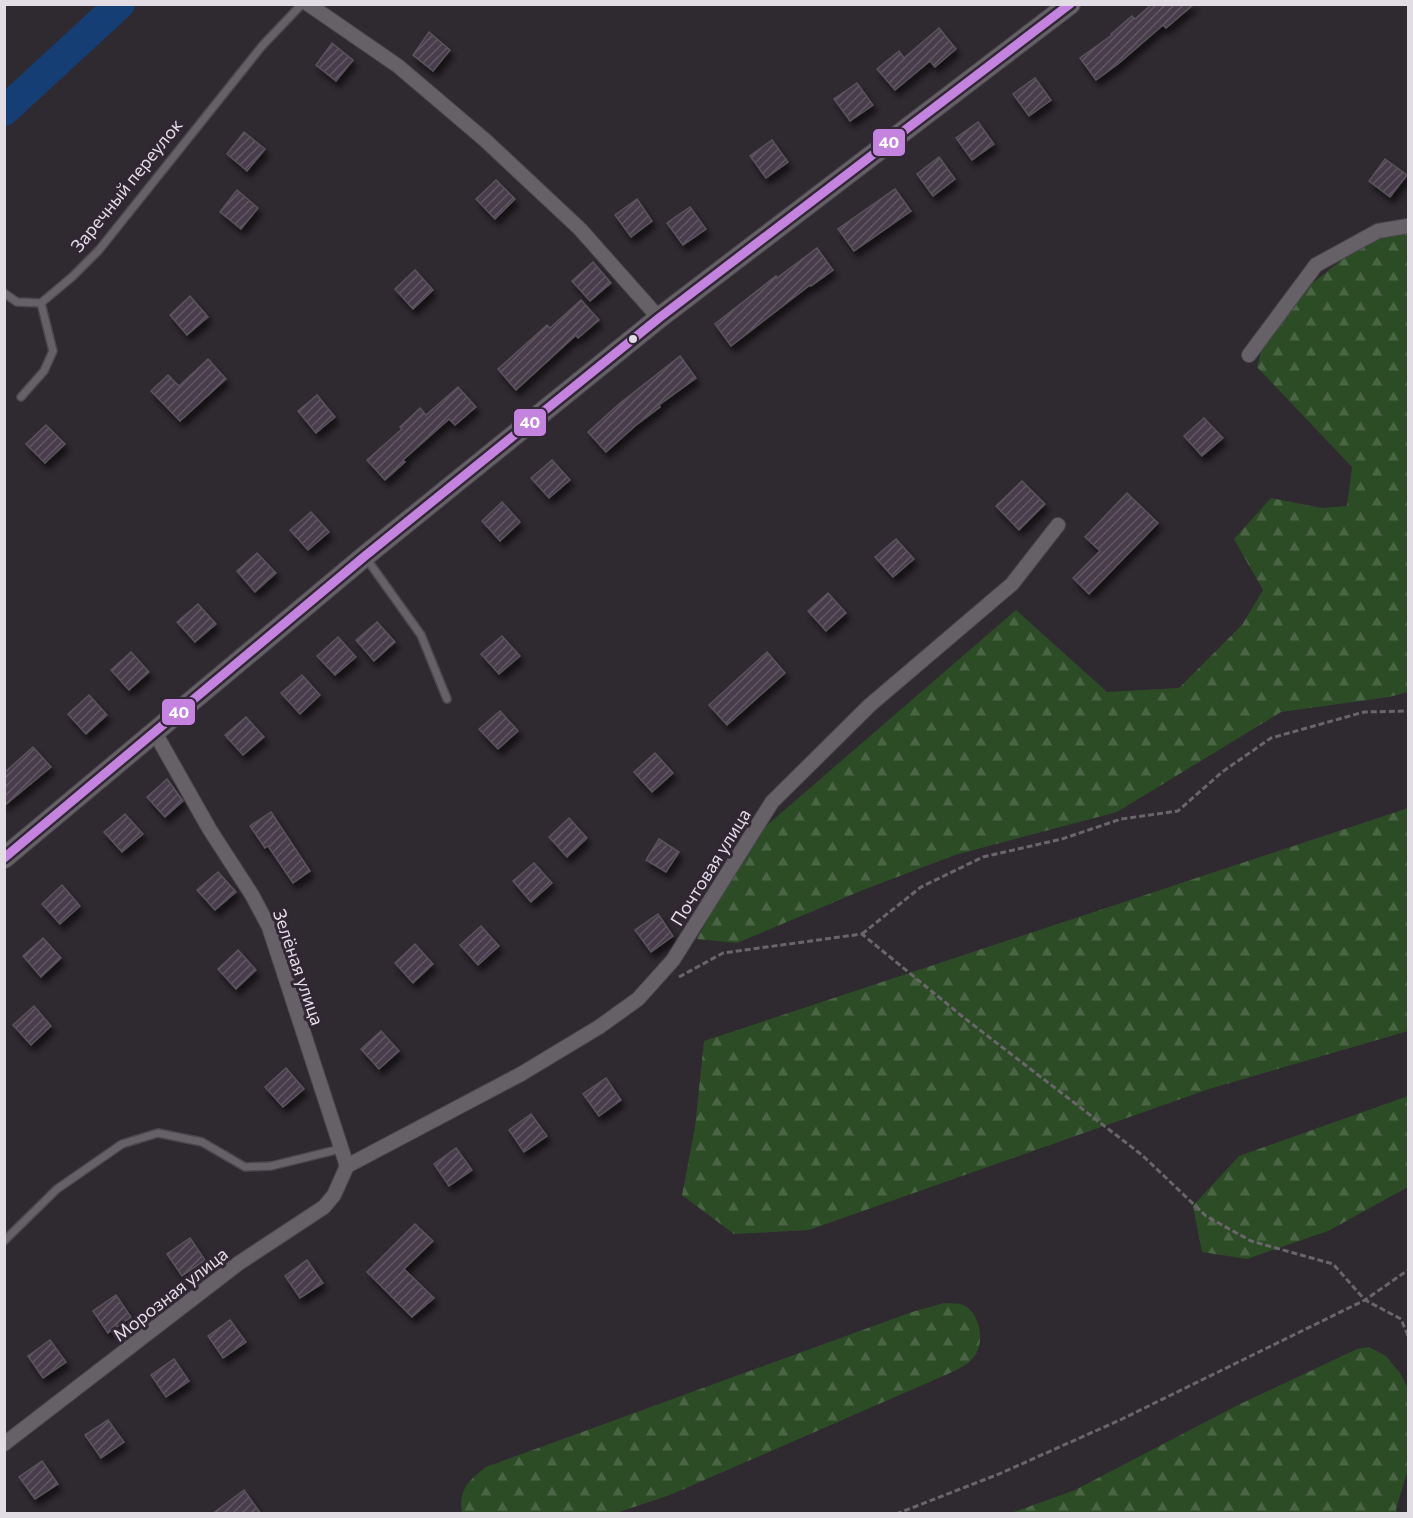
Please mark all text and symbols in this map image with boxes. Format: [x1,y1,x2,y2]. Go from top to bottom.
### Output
street label: Заречный переулок [65,114,187,256]
line badge: 40 [872,128,906,157]
text: 40 [879,132,899,151]
unlabelled marker [627,333,639,345]
line badge: 40 [513,408,547,437]
text: 40 [520,412,540,431]
line badge: 40 [161,698,196,726]
text: 40 [169,702,189,721]
street label: Почтовая улица [665,804,755,930]
street label: Зелёная улица [269,906,329,1028]
street label: Морозная улица [108,1242,232,1346]

